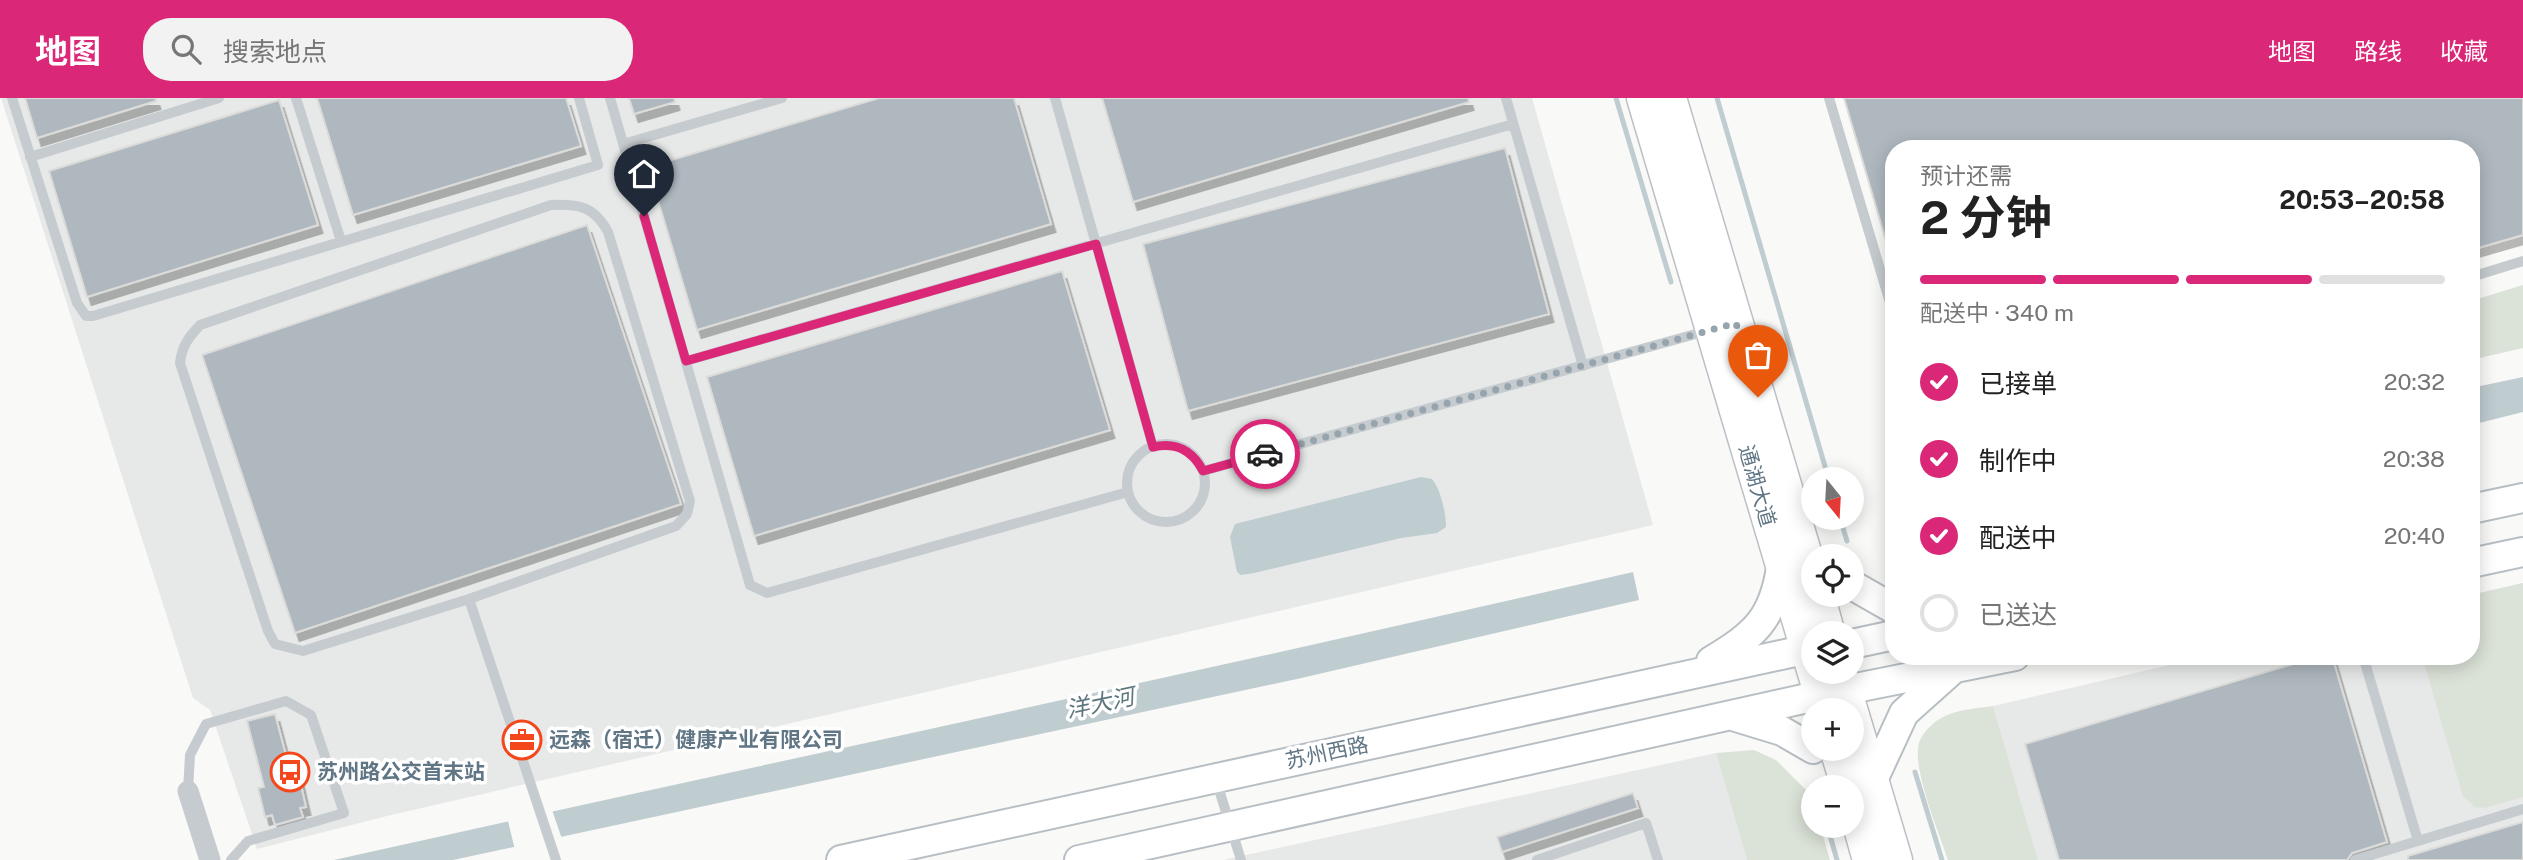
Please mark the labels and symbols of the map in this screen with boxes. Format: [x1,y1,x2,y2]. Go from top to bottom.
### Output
pin [614,144,674,216]
pin [1728,325,1788,397]
courier [1230,419,1300,489]
street label: 通湖大道 [1734,442,1781,530]
north arrow [1801,467,1864,530]
water label: 洋大河 [1063,681,1140,723]
office icon: 远森（宿迁）健康产业有限公司 [501,719,543,761]
place label: 远森（宿迁）健康产业有限公司 [549,727,843,752]
street label: 苏州西路 [1283,732,1371,773]
bus stop icon: 苏州路公交首末站 [269,751,311,793]
place label: 苏州路公交首末站 [317,759,485,784]

